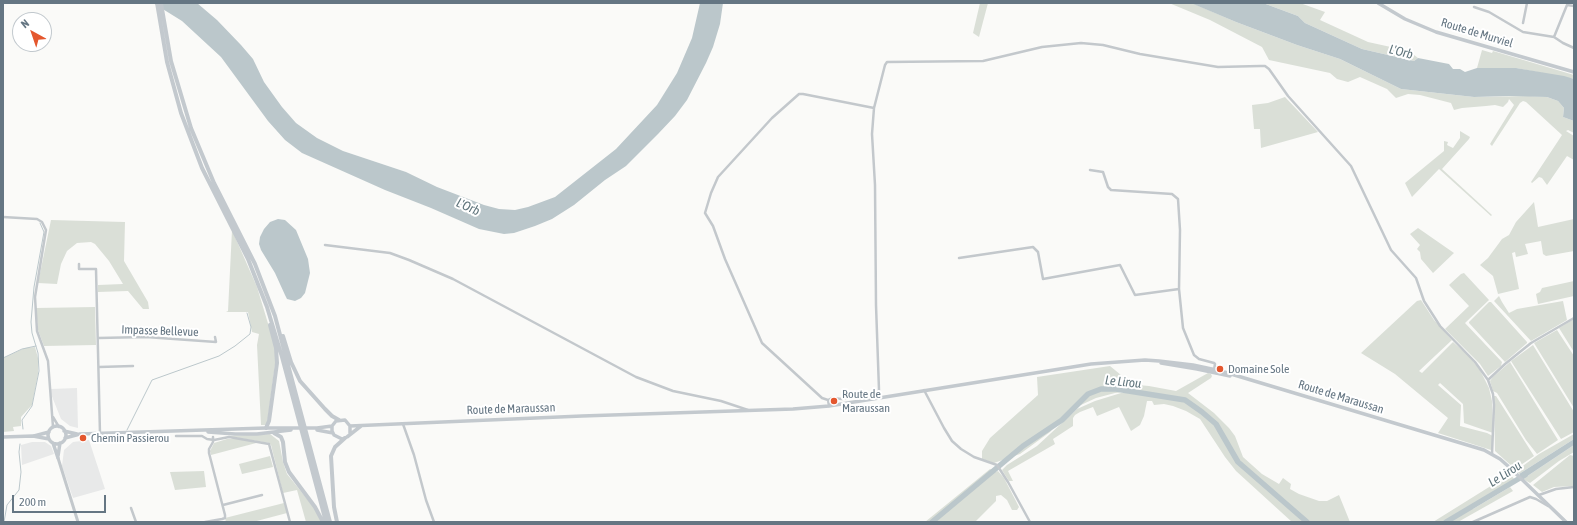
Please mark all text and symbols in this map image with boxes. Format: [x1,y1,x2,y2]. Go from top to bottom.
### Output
north arrow [12,12,52,52]
street label: Route de Murviel [1439,15,1515,51]
text: N [19,17,31,30]
water label: L'Orb [1387,42,1415,62]
water label: L'Orb [454,195,482,219]
street label: Impasse Bellevue [121,322,199,340]
place label: Domaine Sole [1228,362,1289,376]
marker: Domaine Sole [1215,364,1225,374]
water label: Le Lirou [1104,372,1142,392]
street label: Route de Maraussan [1296,377,1386,417]
place label: Route de Maraussan [842,387,890,415]
marker: Route de Maraussan [829,396,839,406]
street label: Route de Maraussan [466,400,556,418]
place label: Chemin Passierou [91,431,169,445]
marker: Chemin Passierou [78,433,88,443]
water label: Le Lirou [1485,458,1525,490]
scale bar [14,487,108,513]
text: 200 m [19,495,46,509]

